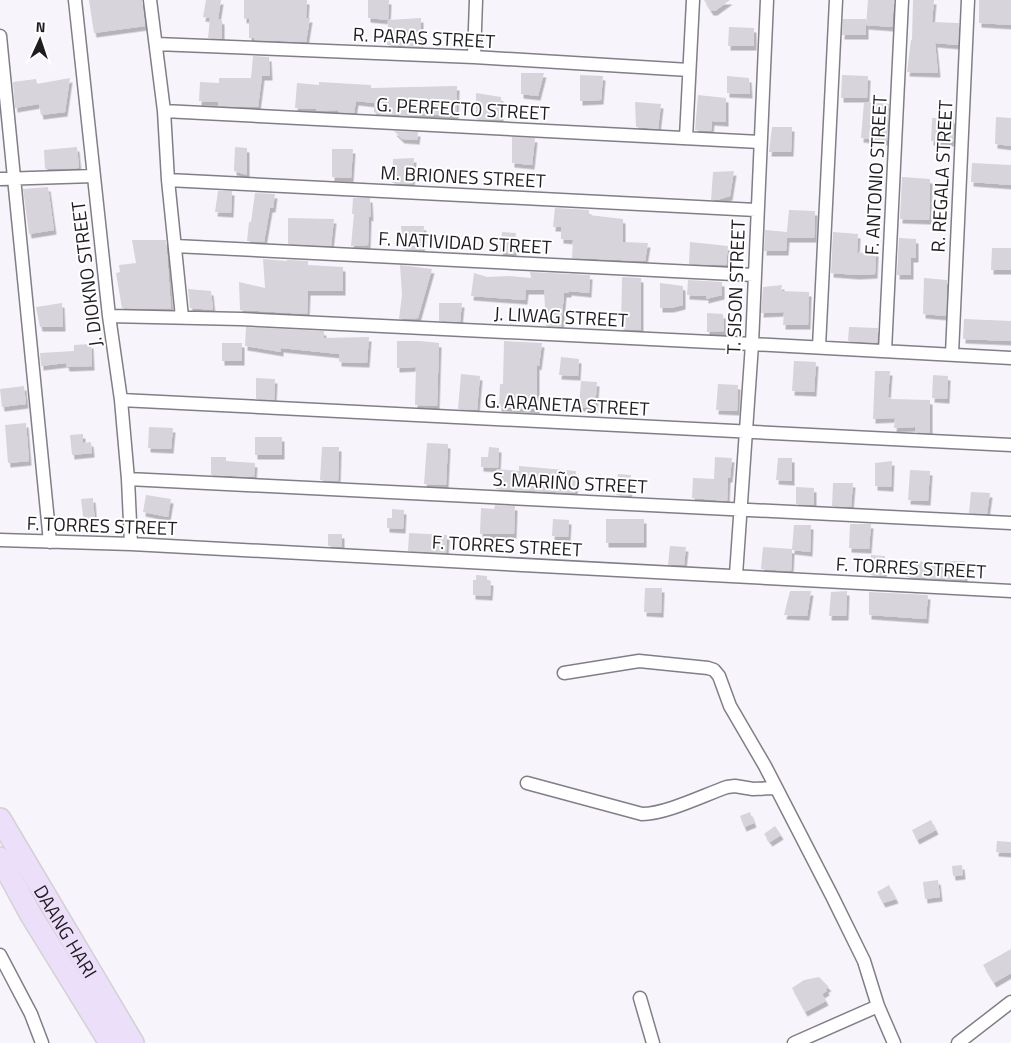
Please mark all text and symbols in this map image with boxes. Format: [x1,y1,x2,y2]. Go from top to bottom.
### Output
north arrow [15,15,65,65]
text: N [35,16,46,37]
street label: R. PARAS STREET [352,19,496,55]
street label: G. PERFECTO STREET [376,89,550,127]
street label: F. ANTONIO STREET [856,94,894,256]
street label: R. REGALA STREET [923,99,959,253]
street label: M. BRIONES STREET [380,157,546,195]
street label: J. DIOKNO STREET [63,199,109,349]
street label: T. SISON STREET [718,219,752,355]
street label: F. NATIVIDAD STREET [378,223,552,261]
street label: J. LIWAG STREET [493,298,629,334]
street label: G. ARANETA STREET [484,385,650,423]
street label: S. MARIÑO STREET [492,463,648,501]
street label: F. TORRES STREET [26,508,178,542]
street label: F. TORRES STREET [431,527,583,563]
street label: F. TORRES STREET [835,549,987,585]
street label: DAANG HARI [27,879,105,983]

